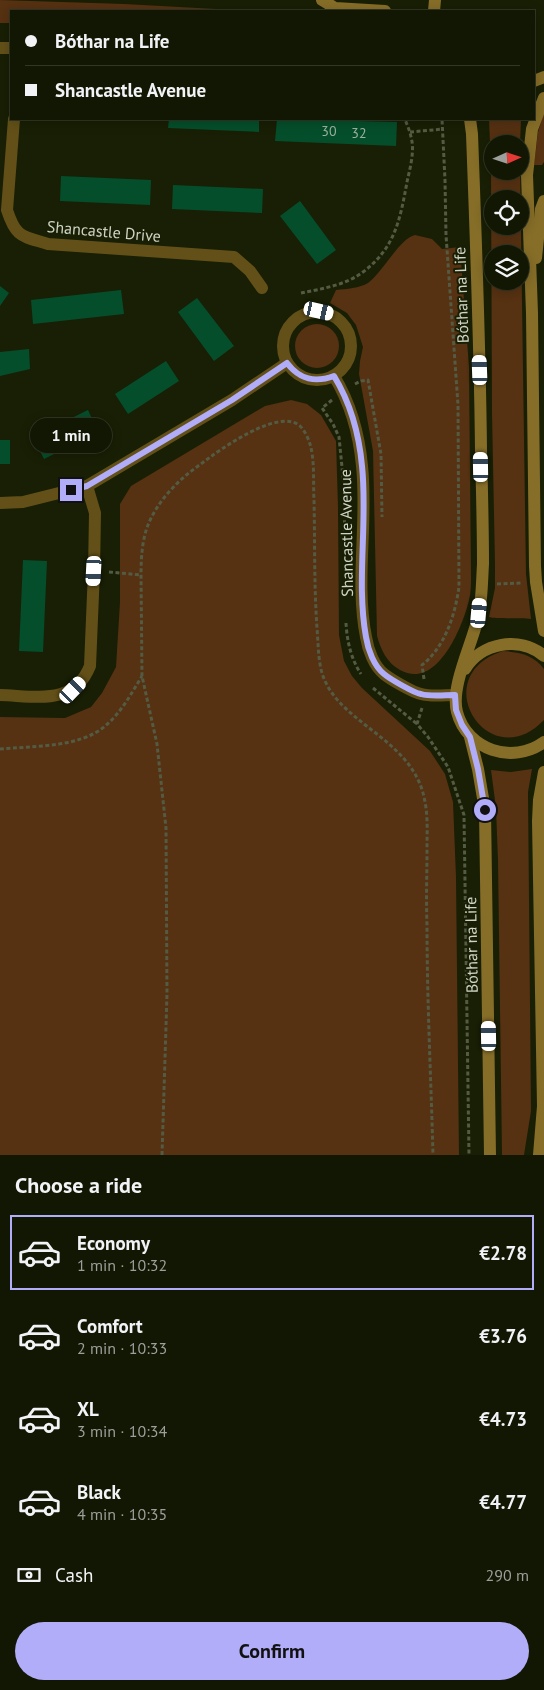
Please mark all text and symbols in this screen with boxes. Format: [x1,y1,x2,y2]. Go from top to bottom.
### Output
text: Bóthar na Life [55,29,169,53]
text: Shancastle Avenue [55,78,206,102]
house number: 30 [321,122,337,140]
house number: 32 [351,124,367,142]
north arrow [484,135,529,180]
map controls [484,135,529,290]
button: locate [484,190,529,235]
street label: Shancastle Drive [46,216,162,246]
button: layers [484,245,529,290]
street label: Bóthar na Life [449,247,473,343]
car [302,300,335,322]
car [471,355,488,385]
callout: 1 min [30,418,112,452]
text: 1 min [51,425,91,445]
car [473,452,488,482]
street label: Shancastle Avenue [335,469,357,597]
route end [60,479,82,501]
car [85,556,102,586]
car [470,597,487,629]
car [57,674,88,706]
route start [474,799,496,821]
street label: Bóthar na Life [460,897,482,993]
car [481,1021,496,1051]
text: Choose a ride [15,1171,142,1199]
icon: car [17,1230,62,1275]
text: Economy [77,1231,150,1255]
text: €2.78 [479,1241,527,1265]
text: 1 min · 10:32 [77,1255,167,1275]
icon: car [17,1313,62,1358]
text: Comfort [77,1314,143,1338]
text: €3.76 [479,1324,527,1348]
text: 2 min · 10:33 [77,1338,167,1358]
icon: car [17,1396,62,1441]
text: XL [77,1397,99,1421]
text: €4.73 [479,1407,527,1431]
text: 3 min · 10:34 [77,1421,167,1441]
icon: car [17,1479,62,1524]
text: Black [77,1480,121,1504]
text: €4.77 [479,1490,527,1514]
text: 4 min · 10:35 [77,1504,167,1524]
icon: cash [15,1561,43,1589]
text: Cash [55,1563,93,1587]
text: 290 m [486,1565,529,1585]
button: Confirm [15,1622,529,1680]

